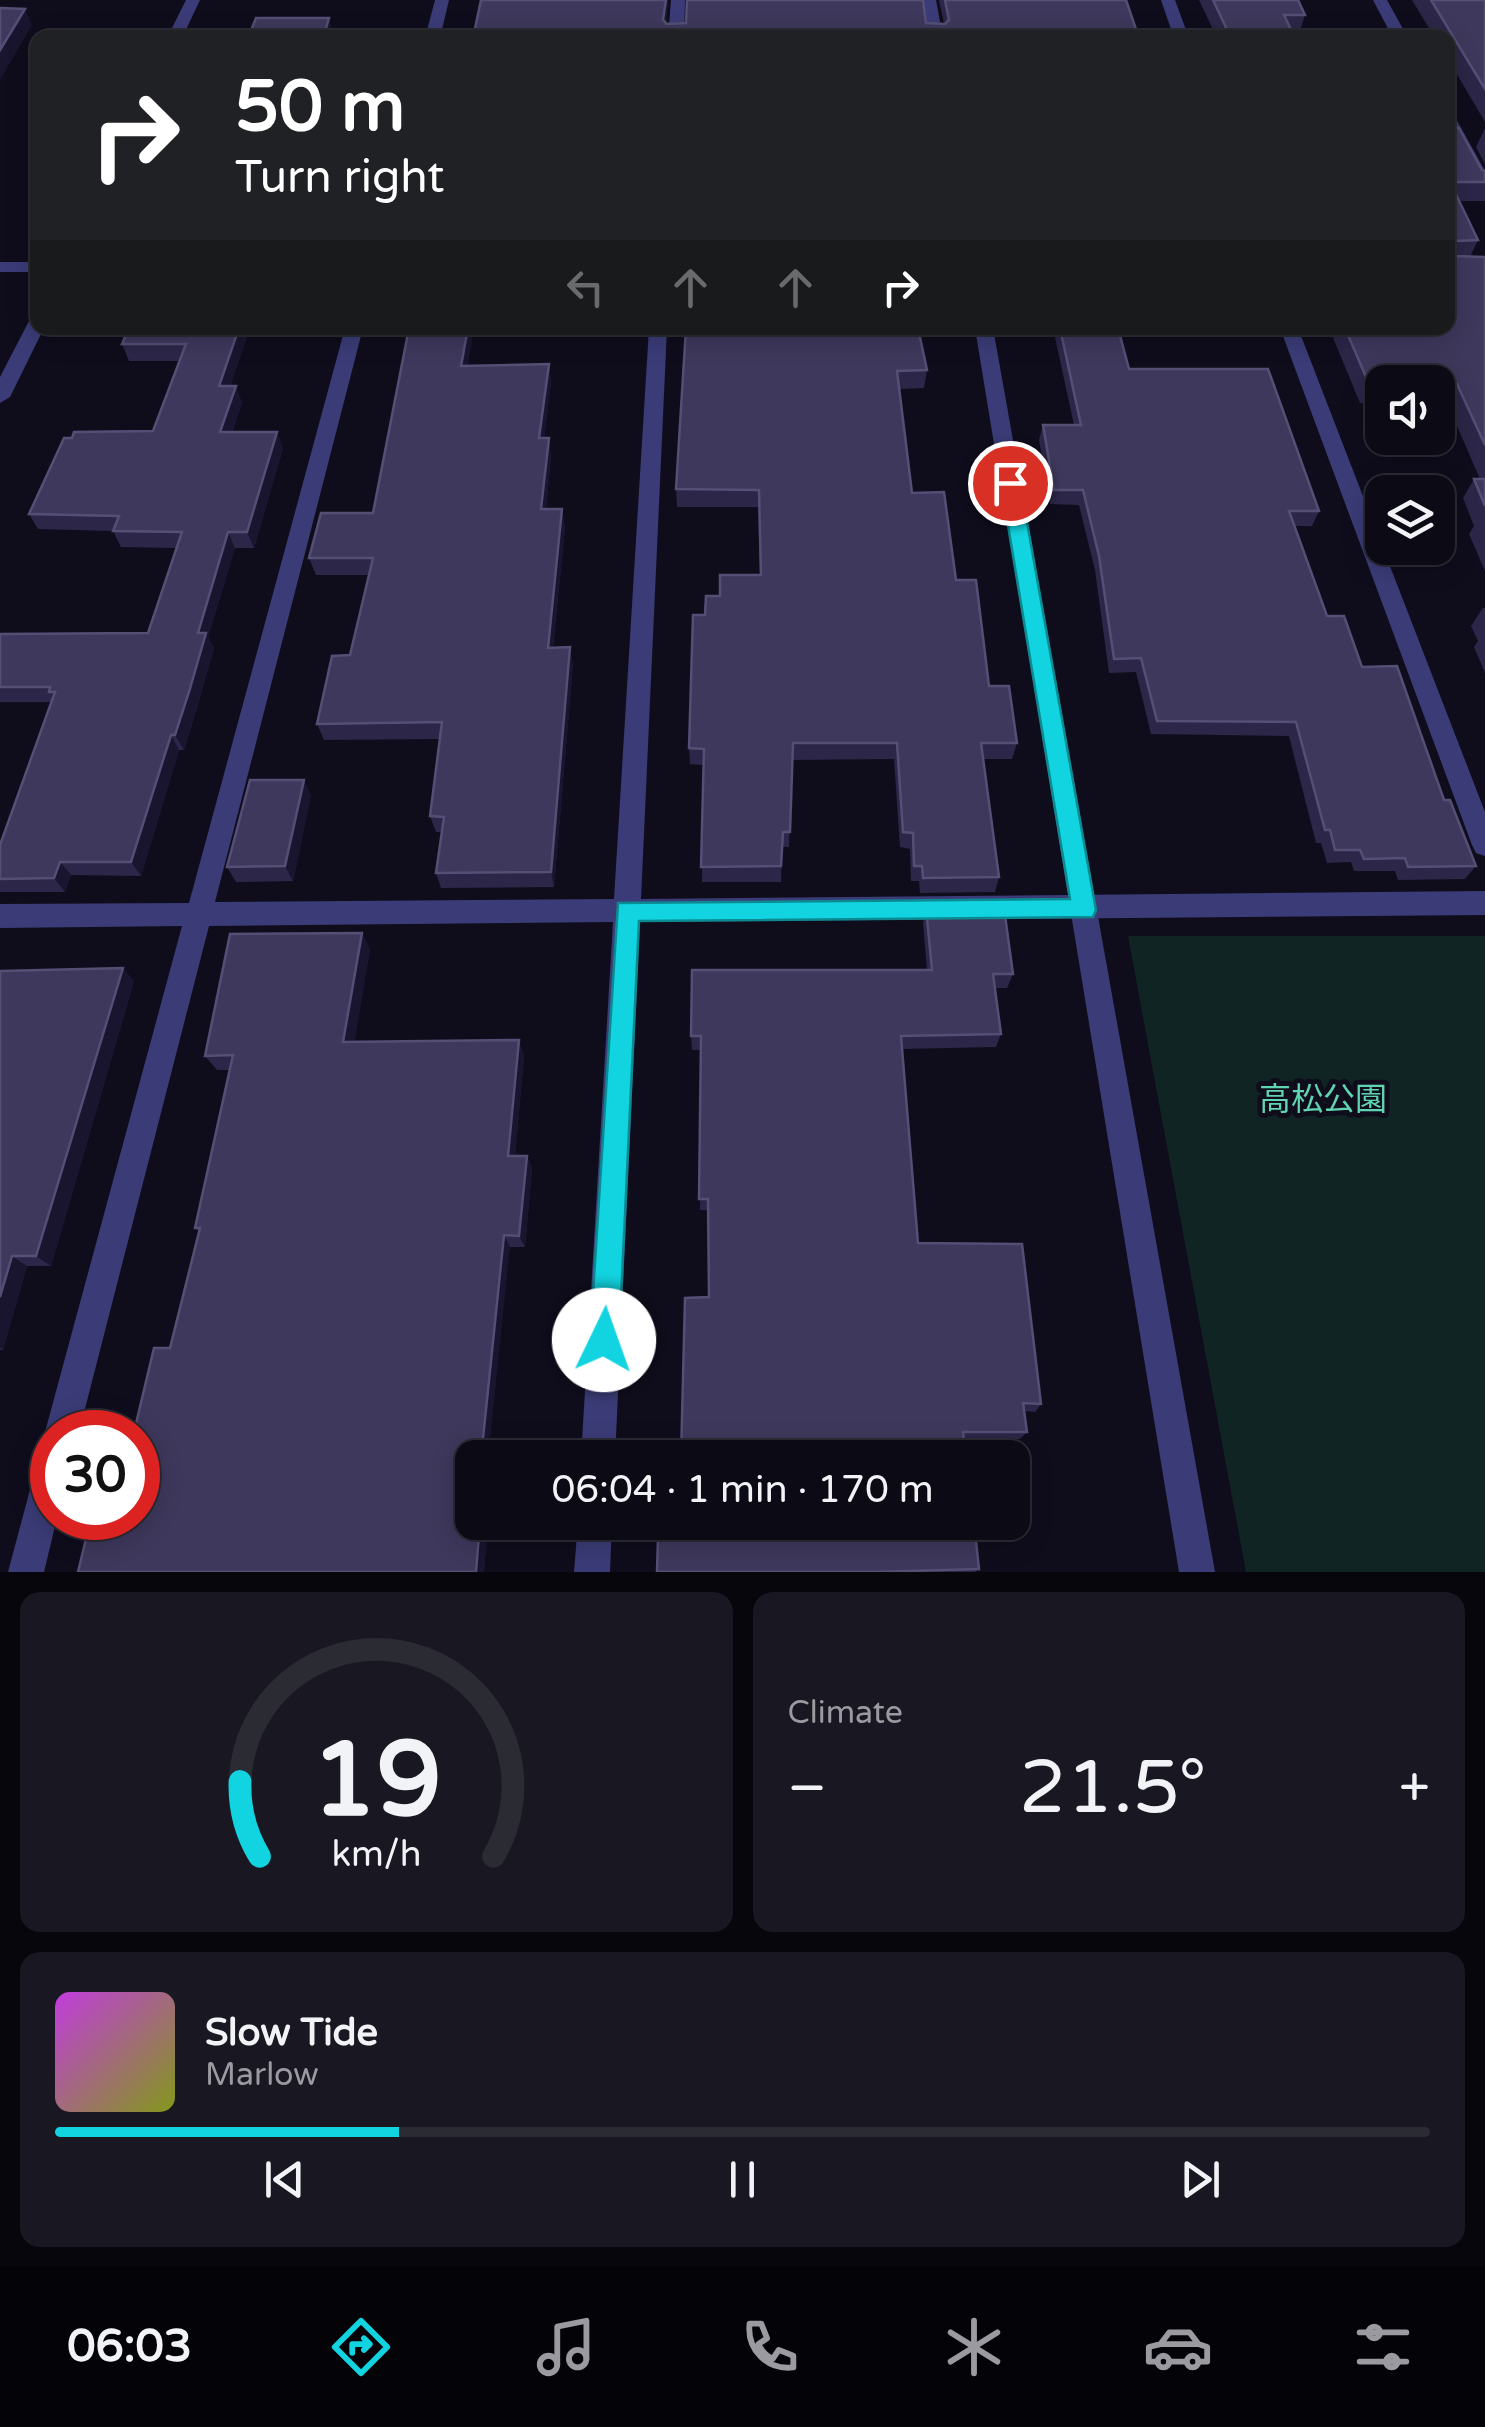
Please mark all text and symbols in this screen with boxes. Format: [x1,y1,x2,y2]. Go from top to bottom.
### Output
text: 50 m [235,66,405,150]
icon: right [70,70,200,200]
text: Turn right [235,151,444,205]
icon: left [558,260,613,315]
icon: ahead [663,260,718,315]
icon: ahead [768,260,823,315]
icon: right [873,260,928,315]
map controls [1365,365,1455,565]
button: sound [1365,365,1455,455]
pin [968,441,1053,526]
icon: arrive [983,456,1038,511]
button: layers [1365,475,1455,565]
park label: 高松公園 [1259,1081,1387,1119]
position arrow [552,1288,656,1392]
speed limit sign: 30 [30,1410,160,1540]
text: 06:04 · 1 min · 170 m [551,1467,934,1513]
text: Climate [788,1694,903,1732]
text: 19 [311,1719,442,1844]
text: 21.5° [1019,1743,1207,1833]
text: − [788,1756,827,1822]
text: + [1399,1756,1430,1822]
text: km/h [331,1833,421,1876]
text: Slow Tide [205,2010,378,2056]
text: Marlow [205,2056,319,2094]
icon: previous [257,2152,312,2207]
icon: pause [715,2152,770,2207]
icon: next [1173,2152,1228,2207]
icon: directions [326,2312,396,2382]
icon: music [531,2312,601,2382]
icon: phone [735,2312,805,2382]
icon: climate [939,2312,1009,2382]
icon: car [1143,2312,1213,2382]
icon: filters [1348,2312,1418,2382]
text: 06:03 [67,2320,192,2374]

